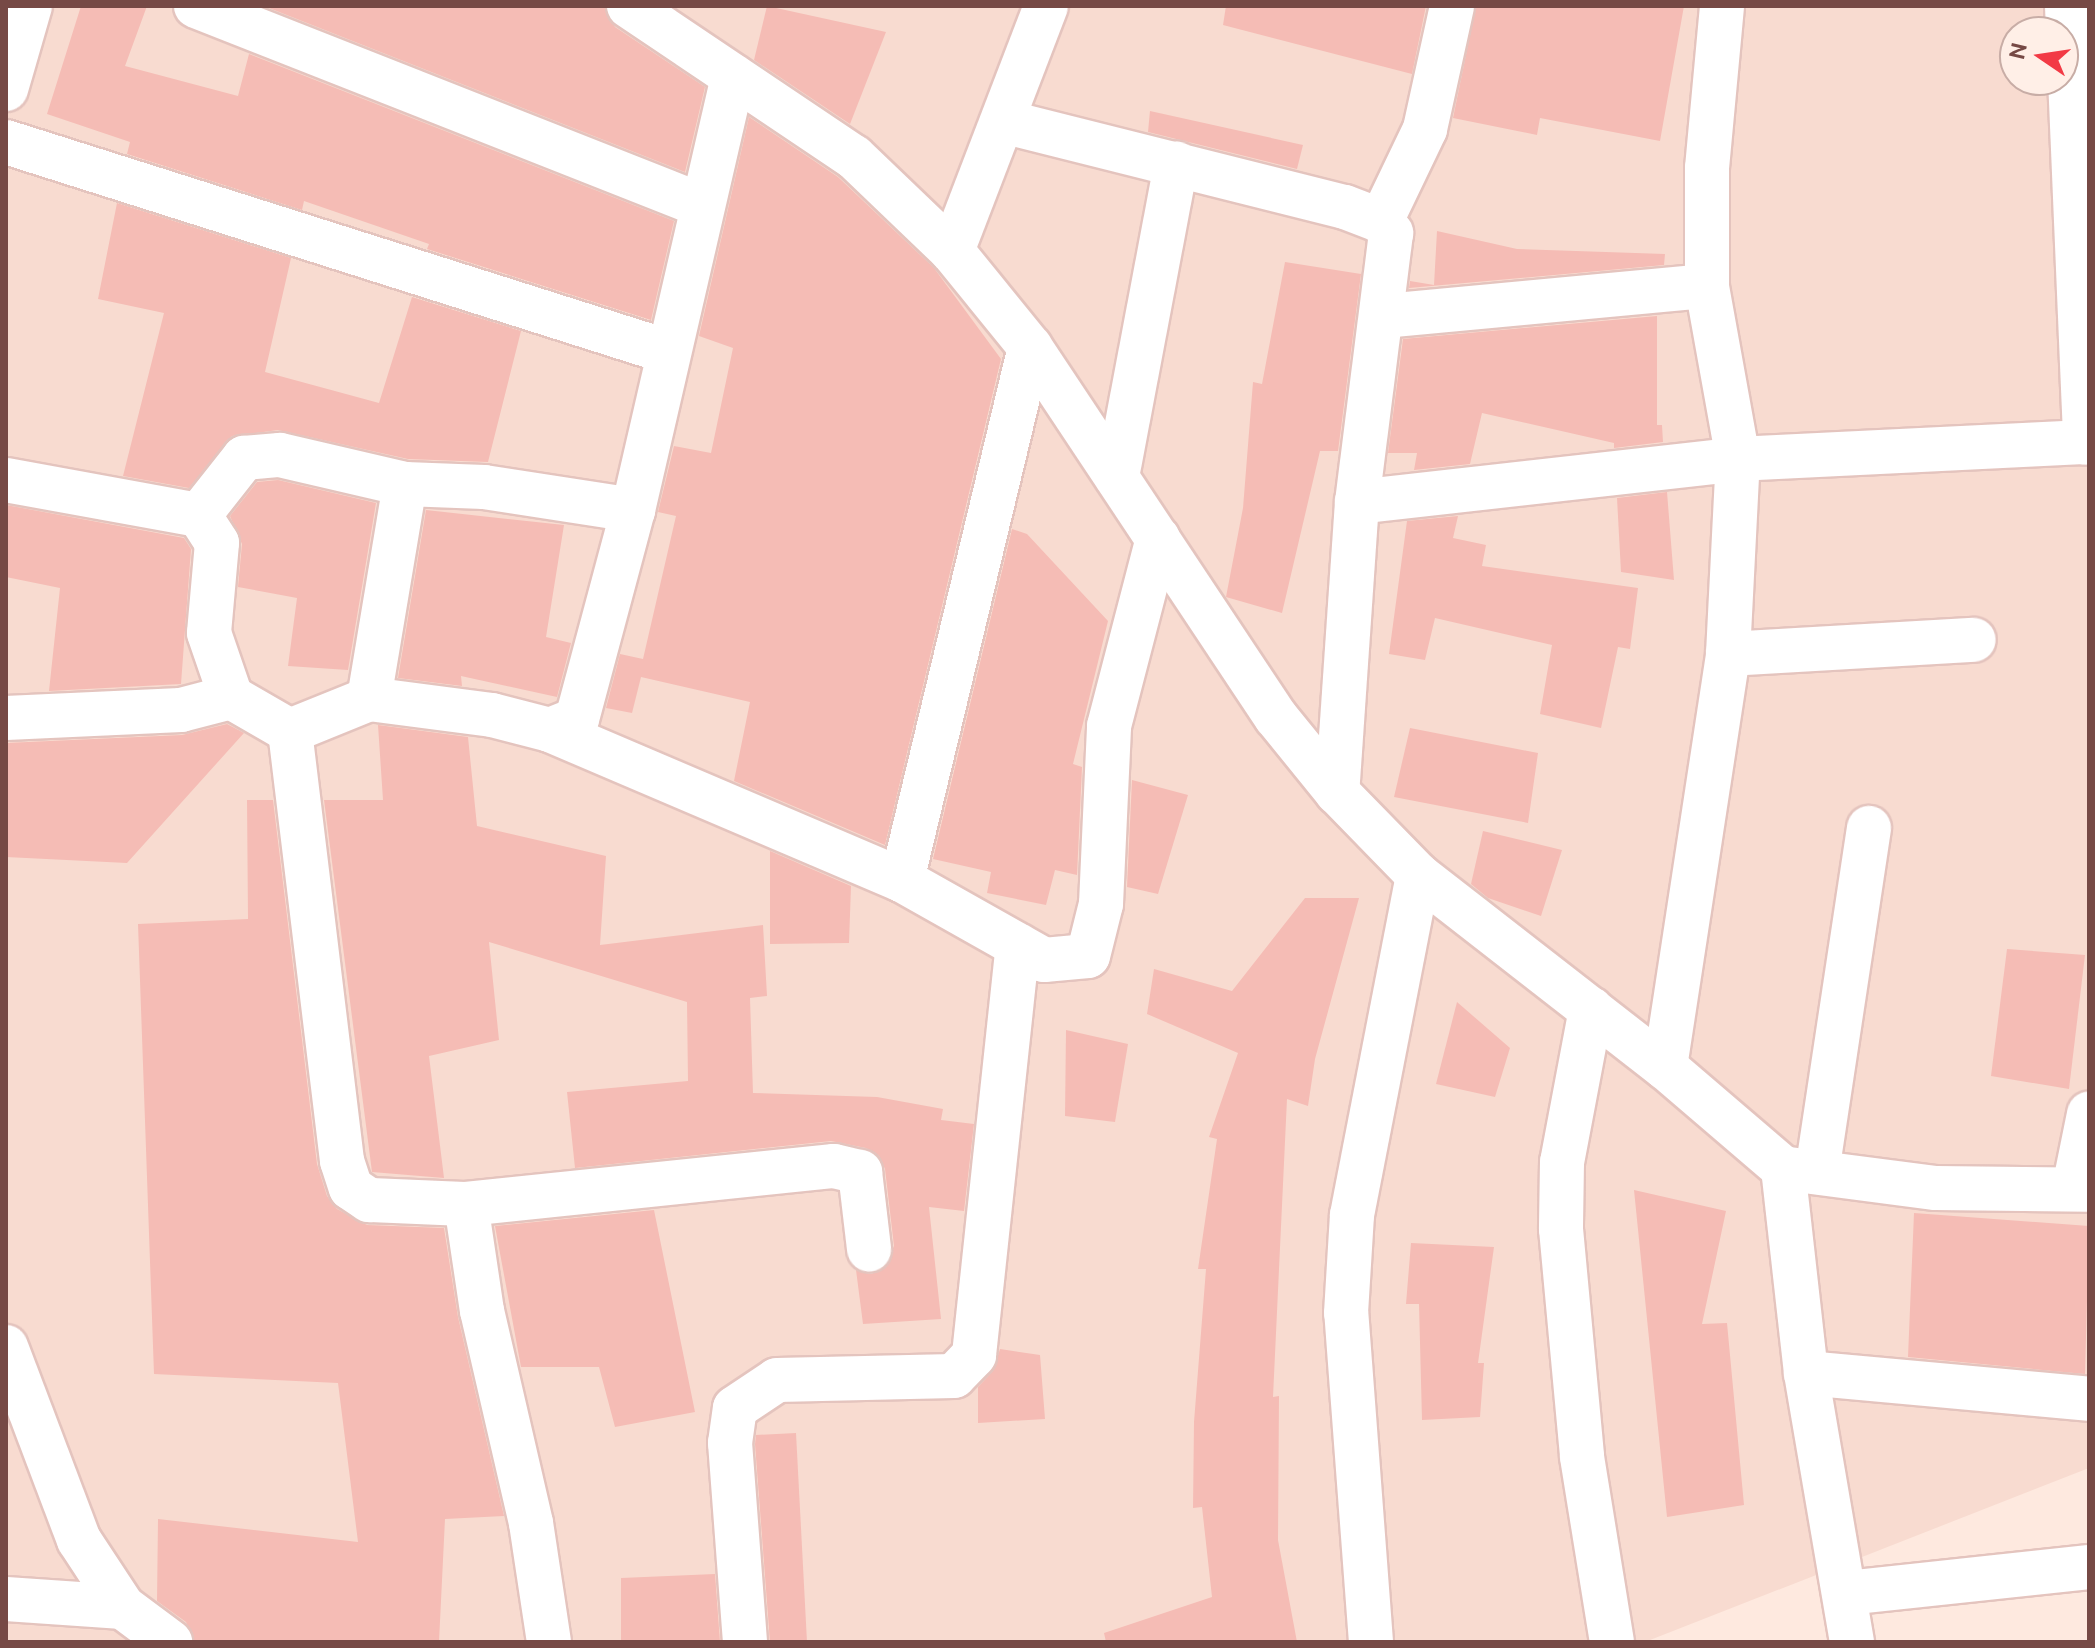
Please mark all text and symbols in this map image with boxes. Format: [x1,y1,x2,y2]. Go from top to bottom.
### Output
north arrow [1999,16,2079,96]
text: N [2003,40,2031,62]

